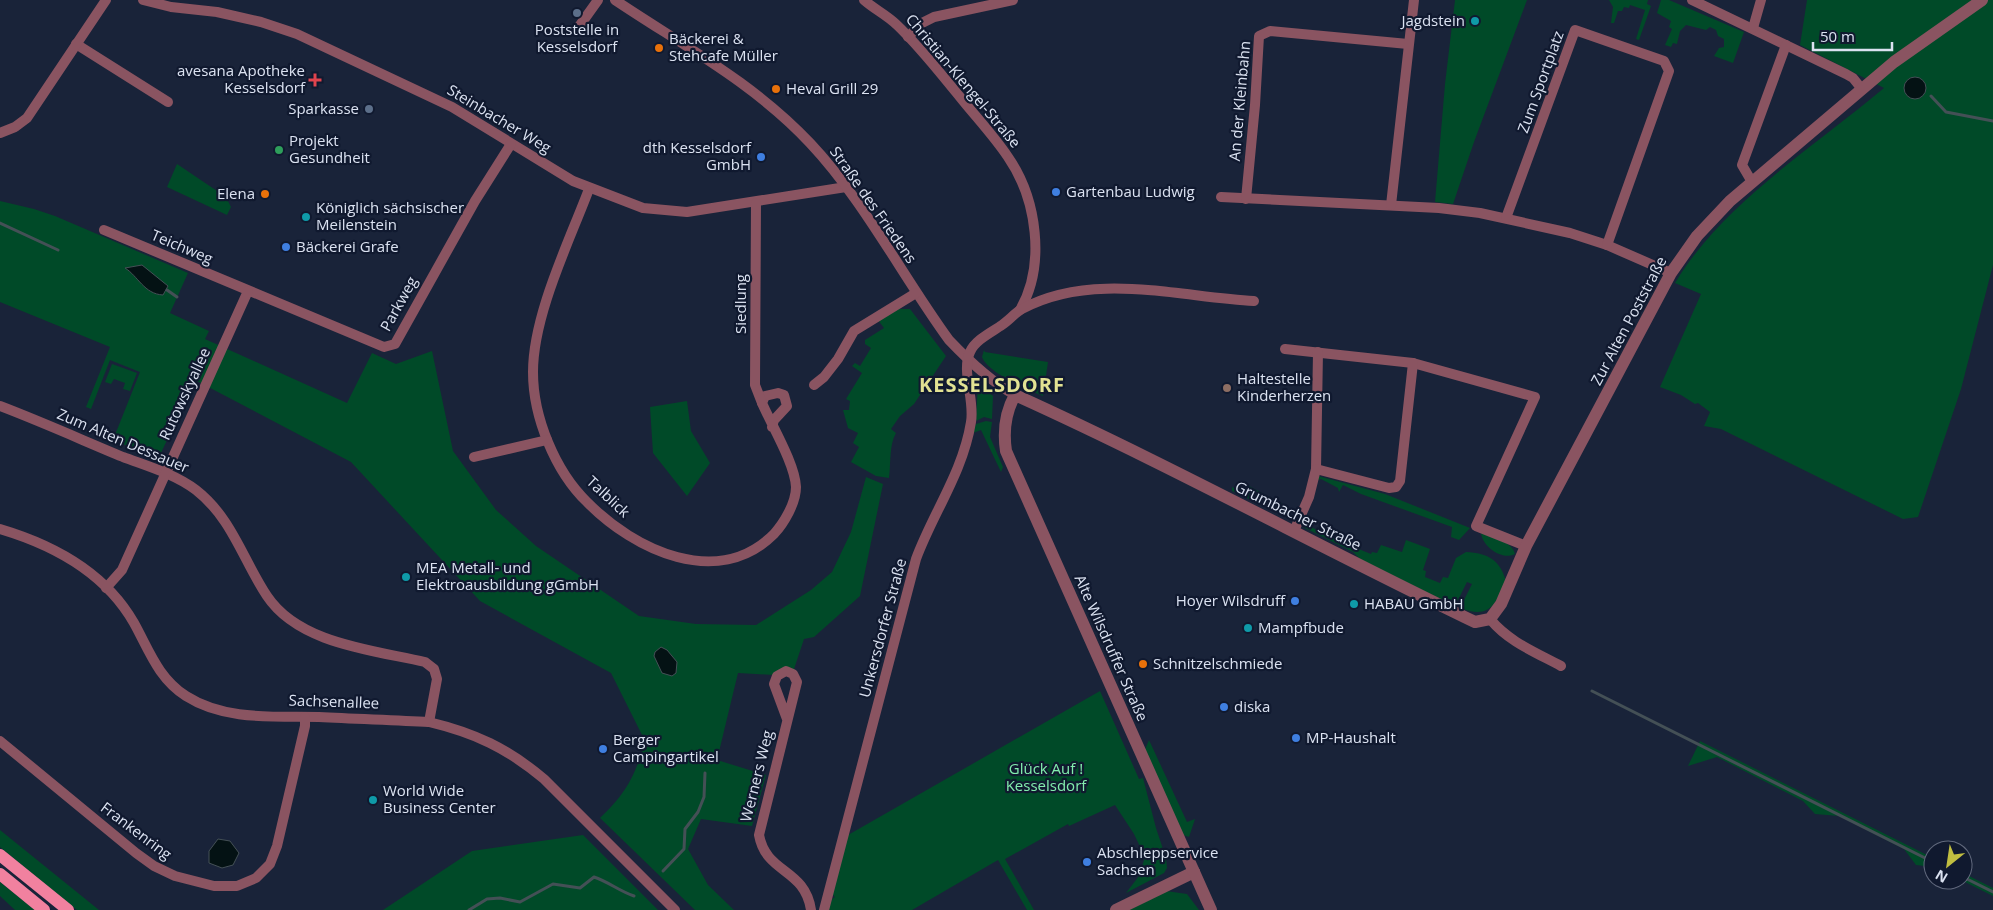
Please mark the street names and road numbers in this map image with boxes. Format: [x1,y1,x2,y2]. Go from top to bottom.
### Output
street label: Christian-Klengel-Straße [902,9,1026,151]
street label: Zum Sportplatz [1512,28,1568,135]
street label: An der Kleinbahn [1224,40,1254,162]
street label: Steinbacher Weg [444,79,555,157]
street label: Straße des Friedens [826,142,922,267]
street label: Teichweg [149,224,216,268]
street label: Zur Alten Poststraße [1586,253,1671,388]
street label: Parkweg [375,273,421,334]
street label: Siedlung [730,274,750,334]
street label: Rutowskyallee [154,344,214,443]
street label: Zum Alten Dessauer [54,403,192,477]
street label: Talblick [583,471,635,521]
street label: Grumbacher Straße [1232,476,1365,554]
street label: Unkersdorfer Straße [854,556,910,700]
street label: Alte Wilsdruffer Straße [1071,571,1153,724]
street label: Sachsenallee [288,689,380,713]
street label: Werners Weg [735,728,777,824]
street label: Frankenring [97,797,176,864]

